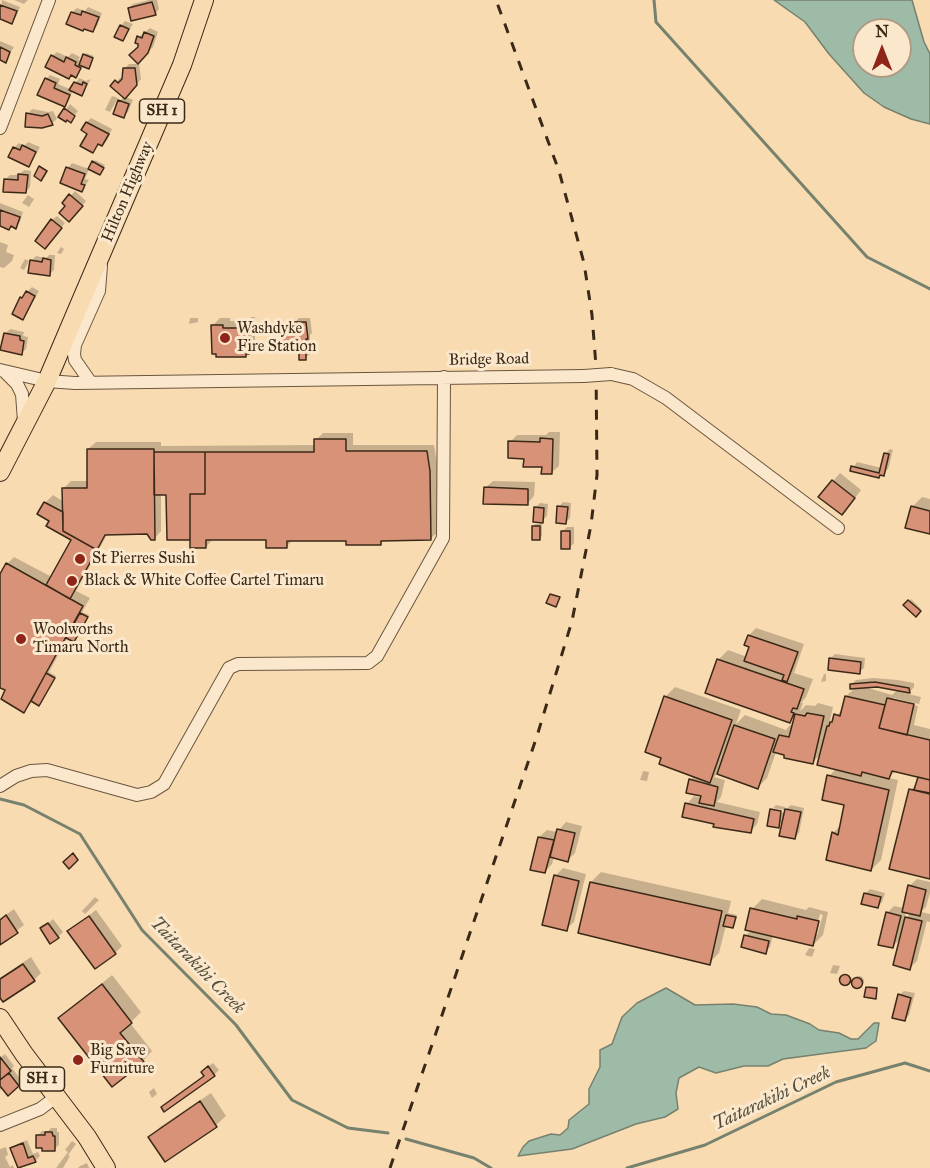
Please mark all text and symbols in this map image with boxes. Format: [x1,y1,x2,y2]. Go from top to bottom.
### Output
north arrow [852,18,912,78]
text: N [875,22,889,41]
road number: SH 1 [140,99,184,123]
street label: Hilton Highway [98,139,158,245]
place label: Washdyke Fire Station [237,319,316,357]
marker: Washdyke Fire Station [218,331,232,345]
street label: Bridge Road [449,350,529,370]
place label: St Pierres Sushi [92,549,195,569]
marker: St Pierres Sushi [73,552,87,566]
place label: Black & White Coffee Cartel Timaru [84,571,324,591]
marker: Black & White Coffee Cartel Timaru [65,574,79,588]
place label: Woolworths Timaru North [33,620,129,658]
marker: Woolworths Timaru North [14,632,28,646]
water label: Taitarakihi Creek [145,913,249,1019]
place label: Big Save Furniture [90,1041,155,1079]
marker: Big Save Furniture [71,1053,85,1067]
water label: Taitarakihi Creek [710,1062,834,1136]
road number: SH 1 [20,1067,64,1091]

